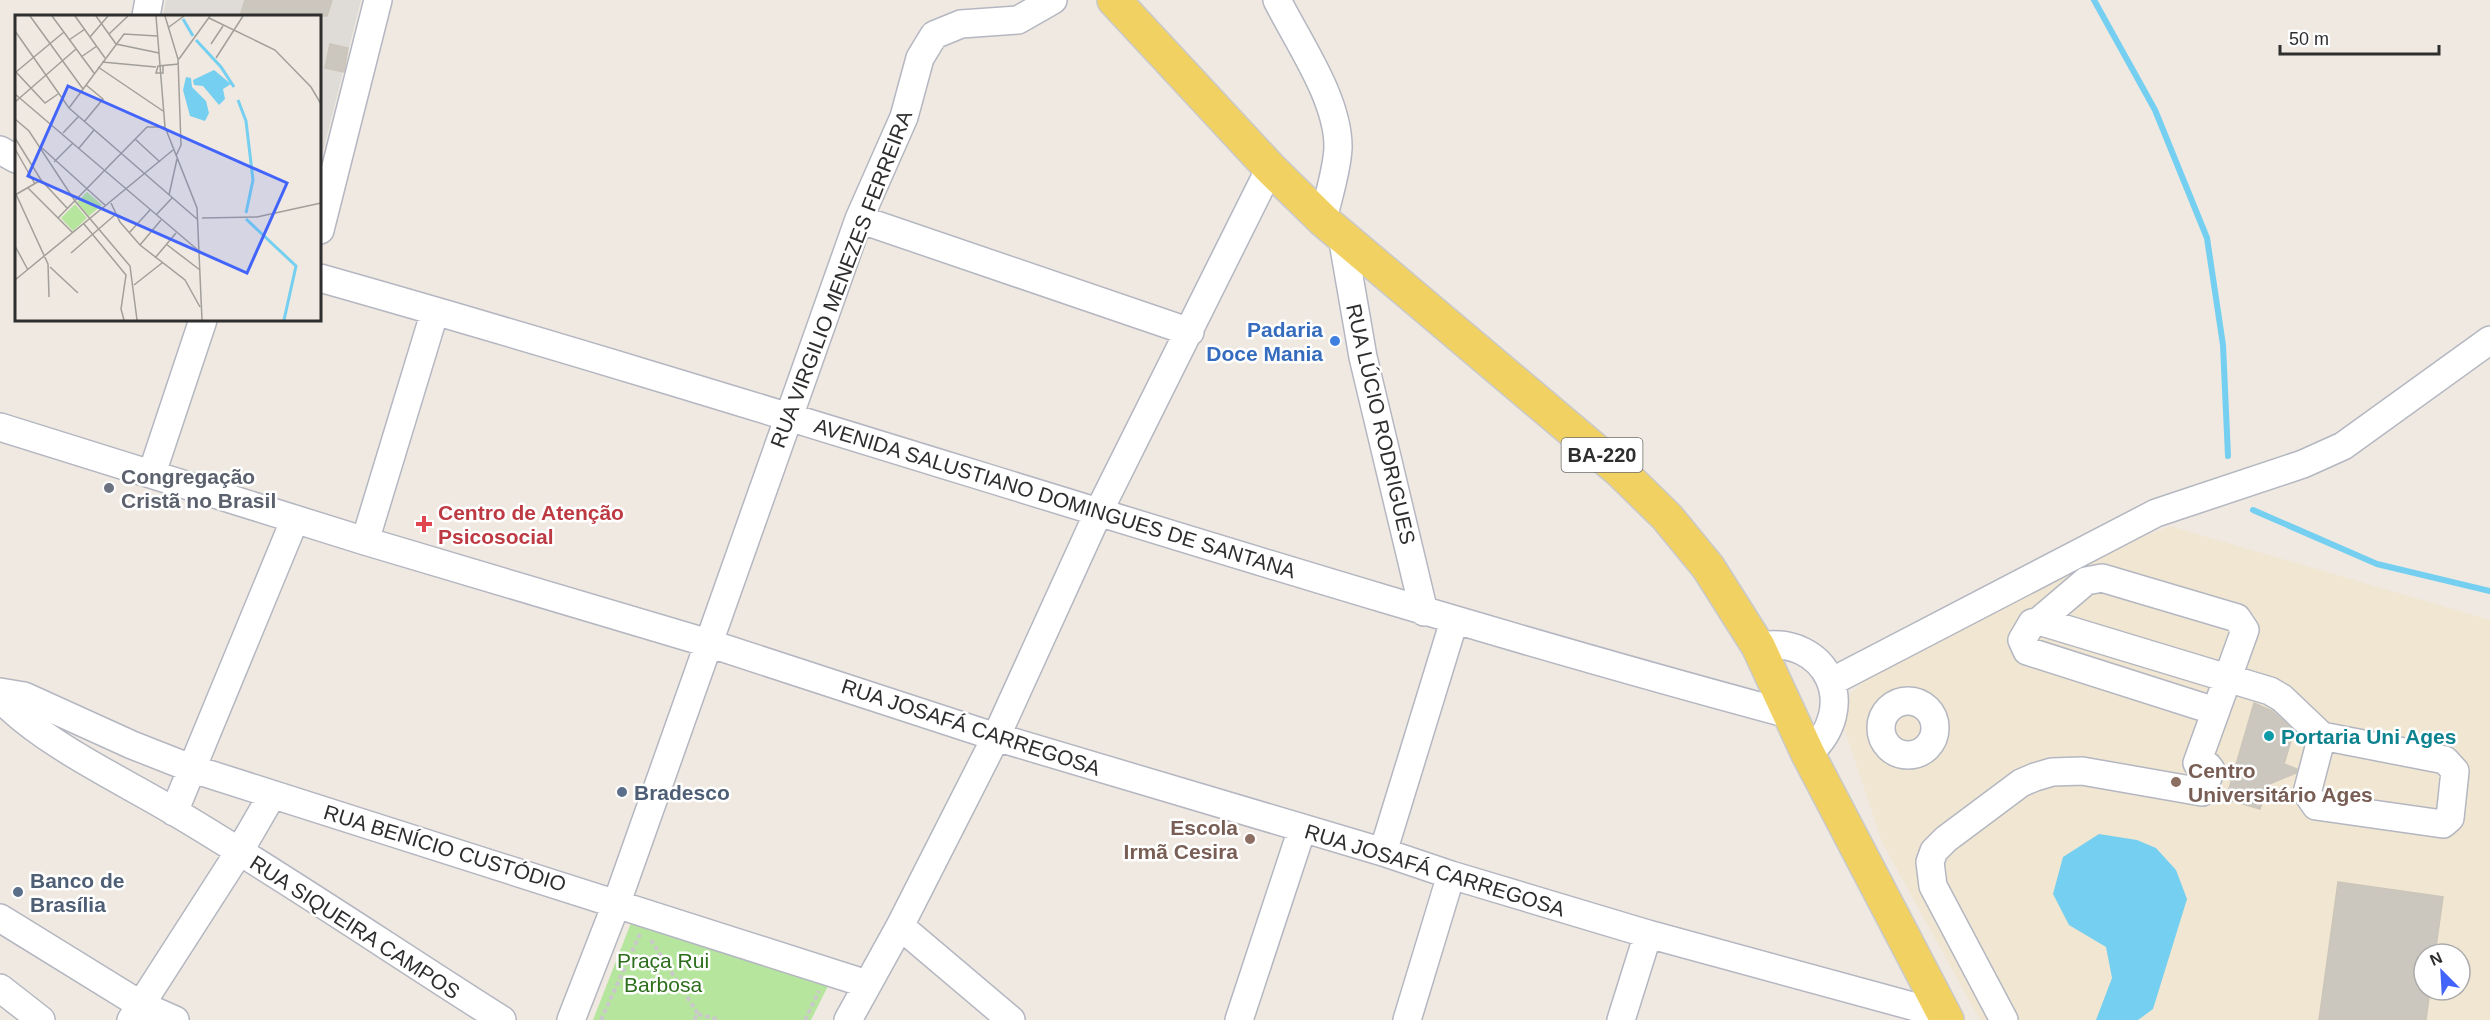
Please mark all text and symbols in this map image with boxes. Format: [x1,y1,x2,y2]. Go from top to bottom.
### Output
inset map [15,15,321,321]
scale bar [2280,18,2439,56]
text: 50 m [2289,29,2329,49]
street label: RUA VIRGILIO MENEZES FERREIRA [766,107,916,451]
street label: RUA LÚCIO RODRIGUES [1342,301,1420,547]
place label: Padaria Doce Mania [1206,318,1323,365]
marker: Padaria Doce Mania [1328,334,1342,348]
street label: AVENIDA SALUSTIANO DOMINGUES DE SANTANA [812,414,1298,582]
road number: BA-220 [1562,438,1642,472]
place label: Congregação Cristã no Brasil [121,465,276,512]
marker: Congregação Cristã no Brasil [102,481,116,495]
place label: Centro de Atenção Psicosocial [438,501,624,548]
marker: Centro de Atenção Psicosocial [415,515,433,533]
street label: RUA JOSAFÁ CARREGOSA [839,674,1103,780]
place label: Portaria Uni Ages [2281,725,2456,748]
marker: Portaria Uni Ages [2262,729,2276,743]
place label: Centro Universitário Ages [2188,759,2373,806]
marker: Centro Universitário Ages [2169,775,2183,789]
place label: Bradesco [634,781,730,804]
marker: Bradesco [615,785,629,799]
street label: RUA BENÍCIO CUSTÓDIO [321,800,569,896]
place label: Escola Irmã Cesira [1124,816,1238,863]
street label: RUA JOSAFÁ CARREGOSA [1302,819,1568,921]
marker: Escola Irmã Cesira [1243,832,1257,846]
street label: RUA SIQUEIRA CAMPOS [246,851,464,1003]
place label: Banco de Brasília [30,869,125,916]
marker: Banco de Brasília [11,885,25,899]
north arrow [2412,942,2472,1002]
park label: Praça Rui Barbosa [617,949,709,996]
text: N [2427,949,2445,969]

